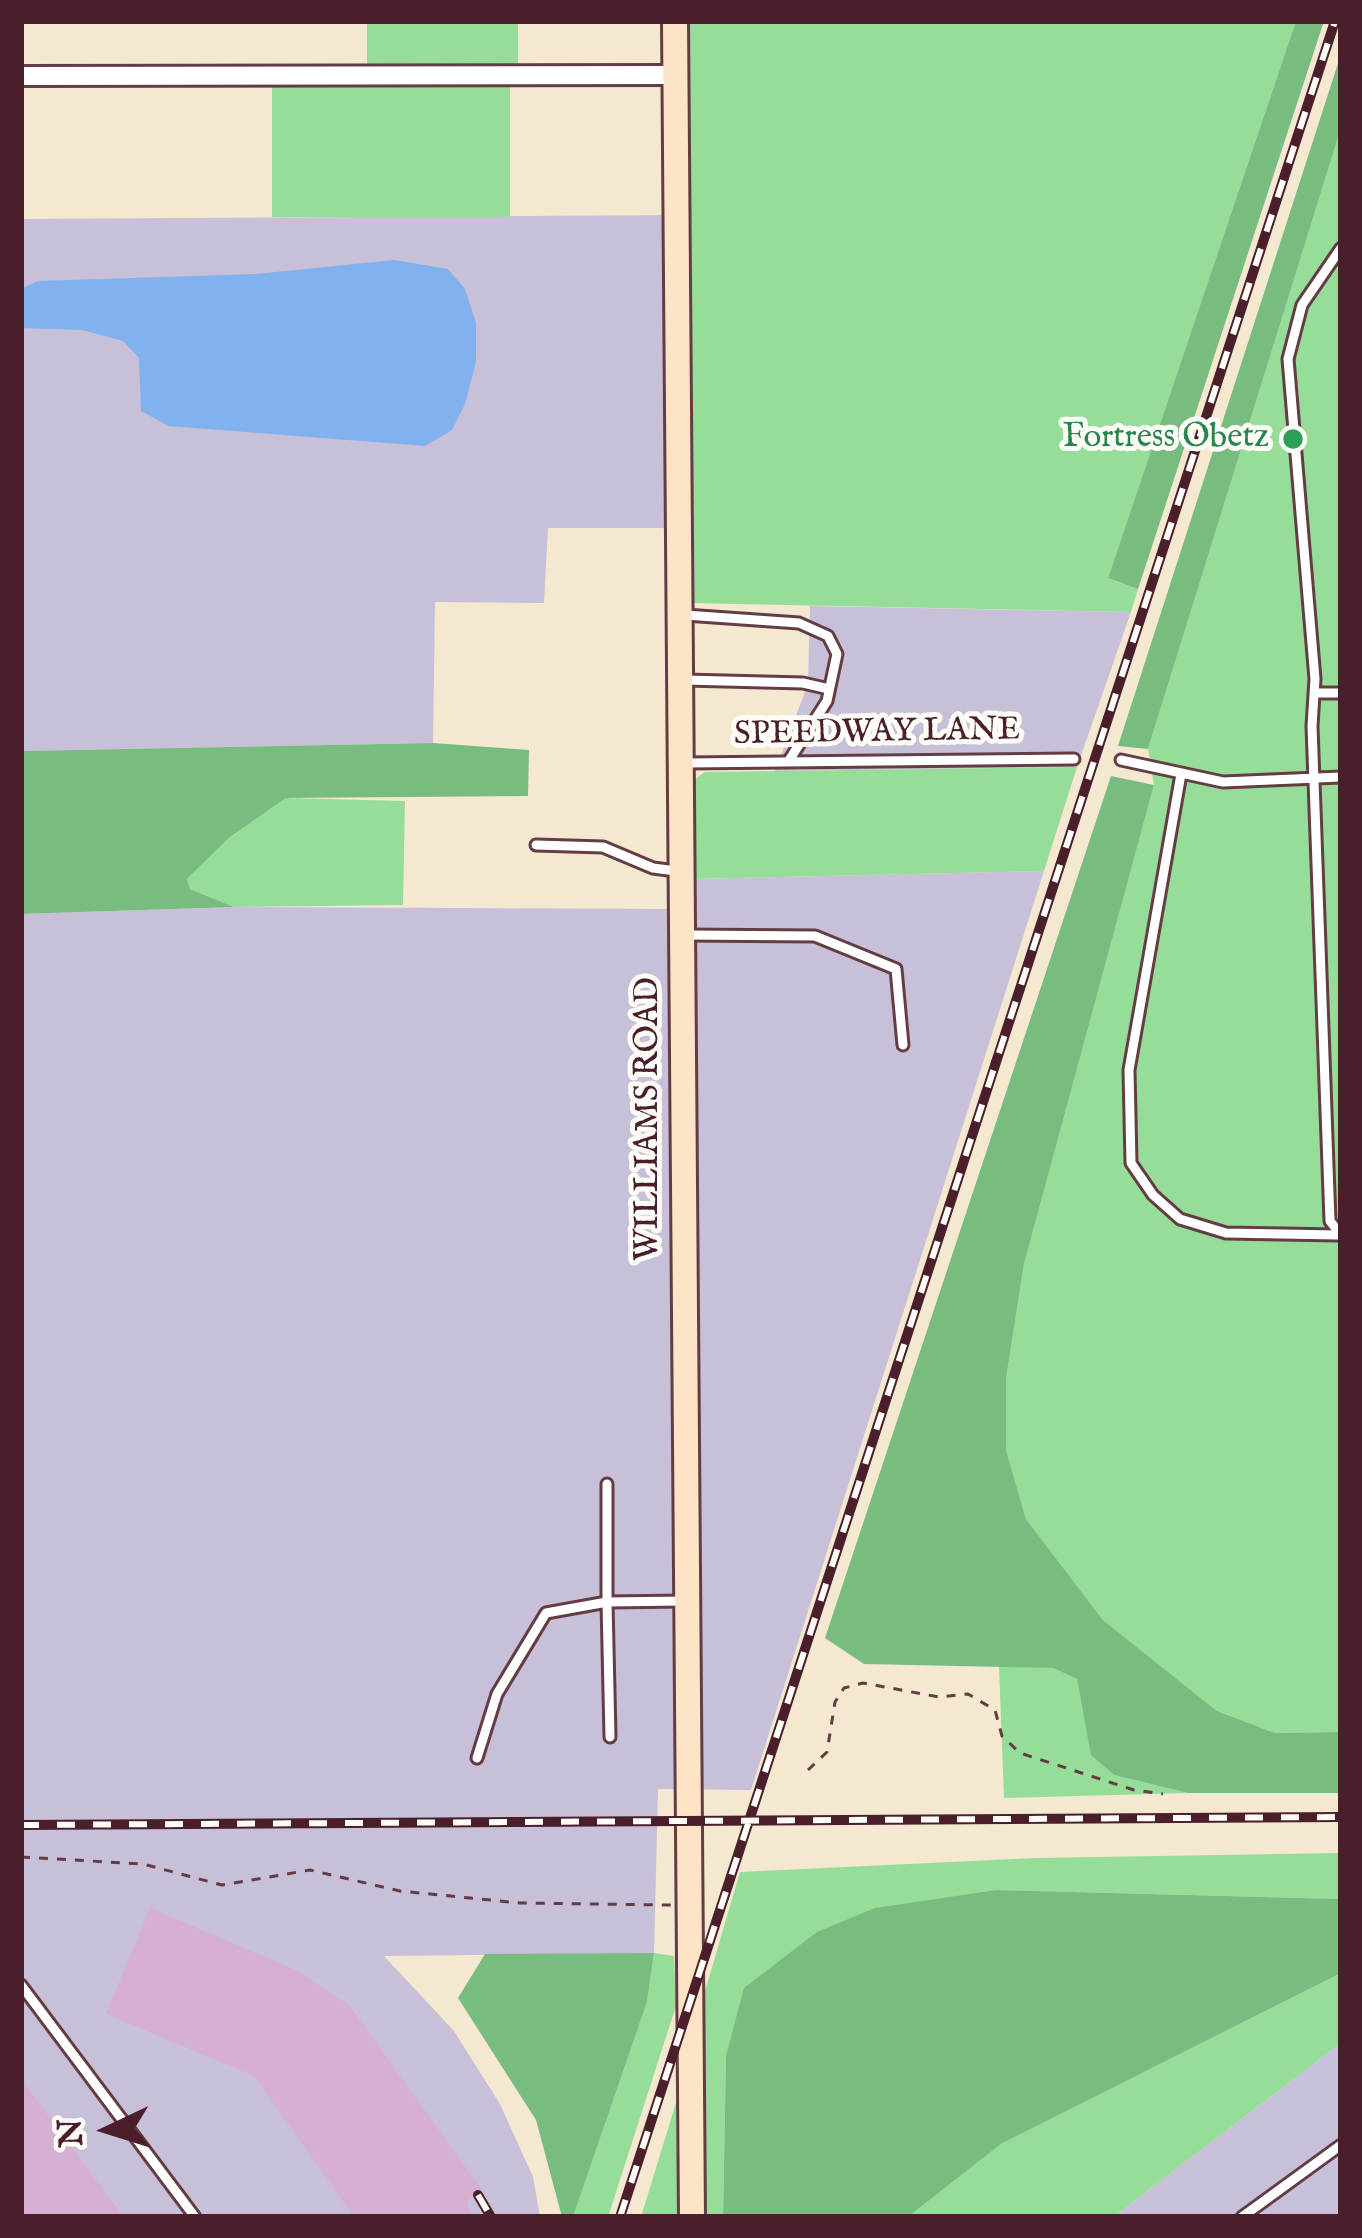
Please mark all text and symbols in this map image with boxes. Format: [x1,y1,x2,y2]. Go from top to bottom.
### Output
place label: Fortress Obetz [1063,419,1269,459]
marker: Fortress Obetz [1280,426,1306,452]
street label: SPEEDWAY LANE [733,712,1021,756]
street label: WILLIAMS ROAD [630,977,670,1261]
north arrow [48,2070,168,2190]
text: N [50,2117,94,2148]

